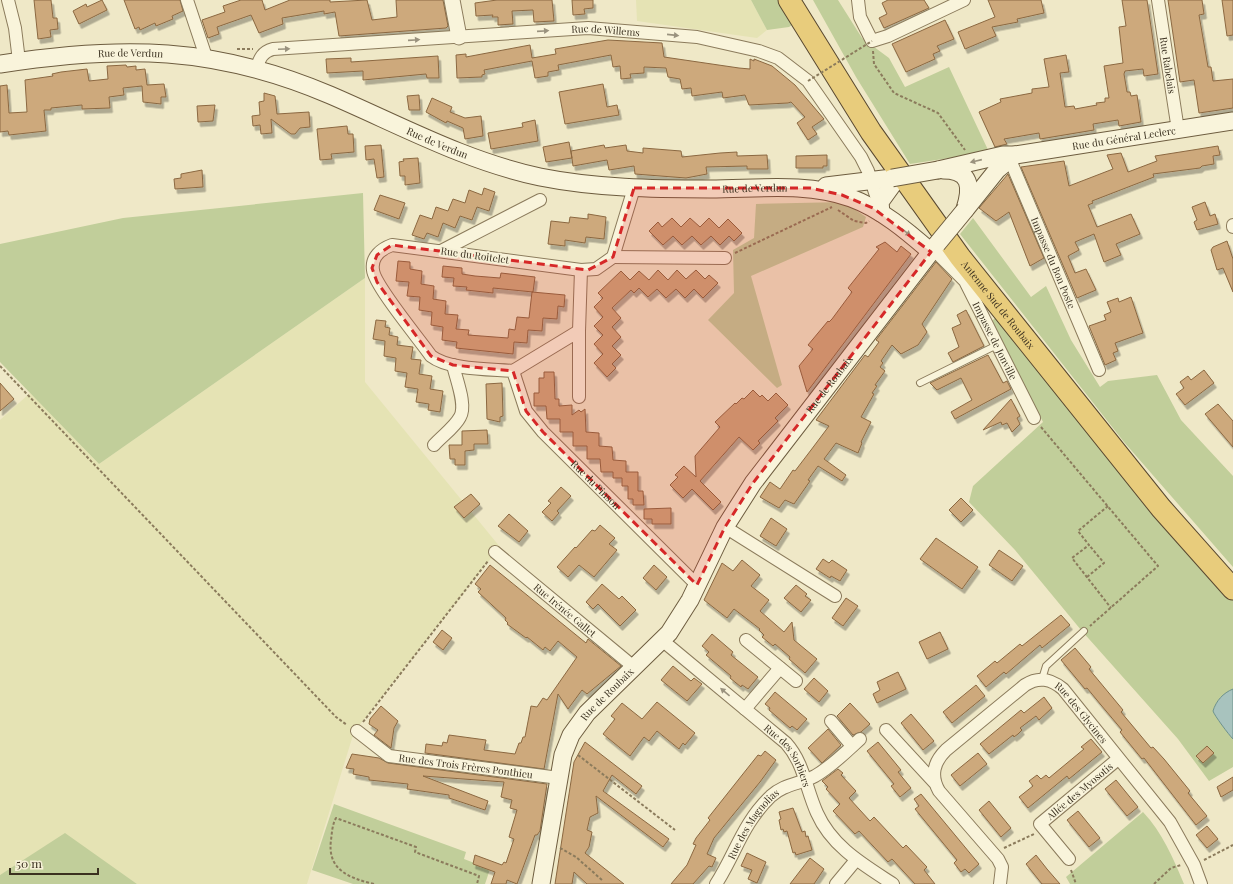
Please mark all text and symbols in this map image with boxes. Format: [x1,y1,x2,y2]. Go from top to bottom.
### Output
street label: Rue de Willems [571,21,640,39]
one-way arrow [537,27,549,34]
one-way arrow [667,31,679,38]
street label: Rue Rabelais [1157,36,1179,95]
one-way arrow [408,37,420,44]
street label: Rue de Verdun [97,46,164,61]
one-way arrow [278,46,291,52]
street label: Rue de Verdun [404,123,470,162]
street label: Rue du Général Leclerc [1071,123,1177,153]
one-way arrow [970,159,983,165]
street label: Rue de Verdun [722,180,788,196]
street label: Impasse du Bon Poste [1028,215,1079,311]
one-way arrow [901,228,912,237]
street label: Rue du Roitelet [440,243,510,267]
street label: Antenne Sud de Roubaix [958,257,1039,353]
street label: Impasse de Jonville [969,299,1021,382]
street label: Rue de Roubaix [802,352,856,416]
street label: Rue du Pinson [568,457,624,512]
street label: Rue Irénée Gallet [531,580,600,640]
street label: Rue de Roubaix [577,664,637,723]
street label: Rue des Glycines [1052,678,1111,746]
one-way arrow [719,688,730,697]
street label: Rue des Sorbiers [761,721,814,789]
street label: Rue des Trois Frères Ponthieu [398,750,534,782]
street label: Allée des Myosotis [1043,759,1116,823]
street label: Rue des Magnolias [724,785,782,861]
scale bar [10,850,98,876]
text: 50 m [16,855,42,871]

